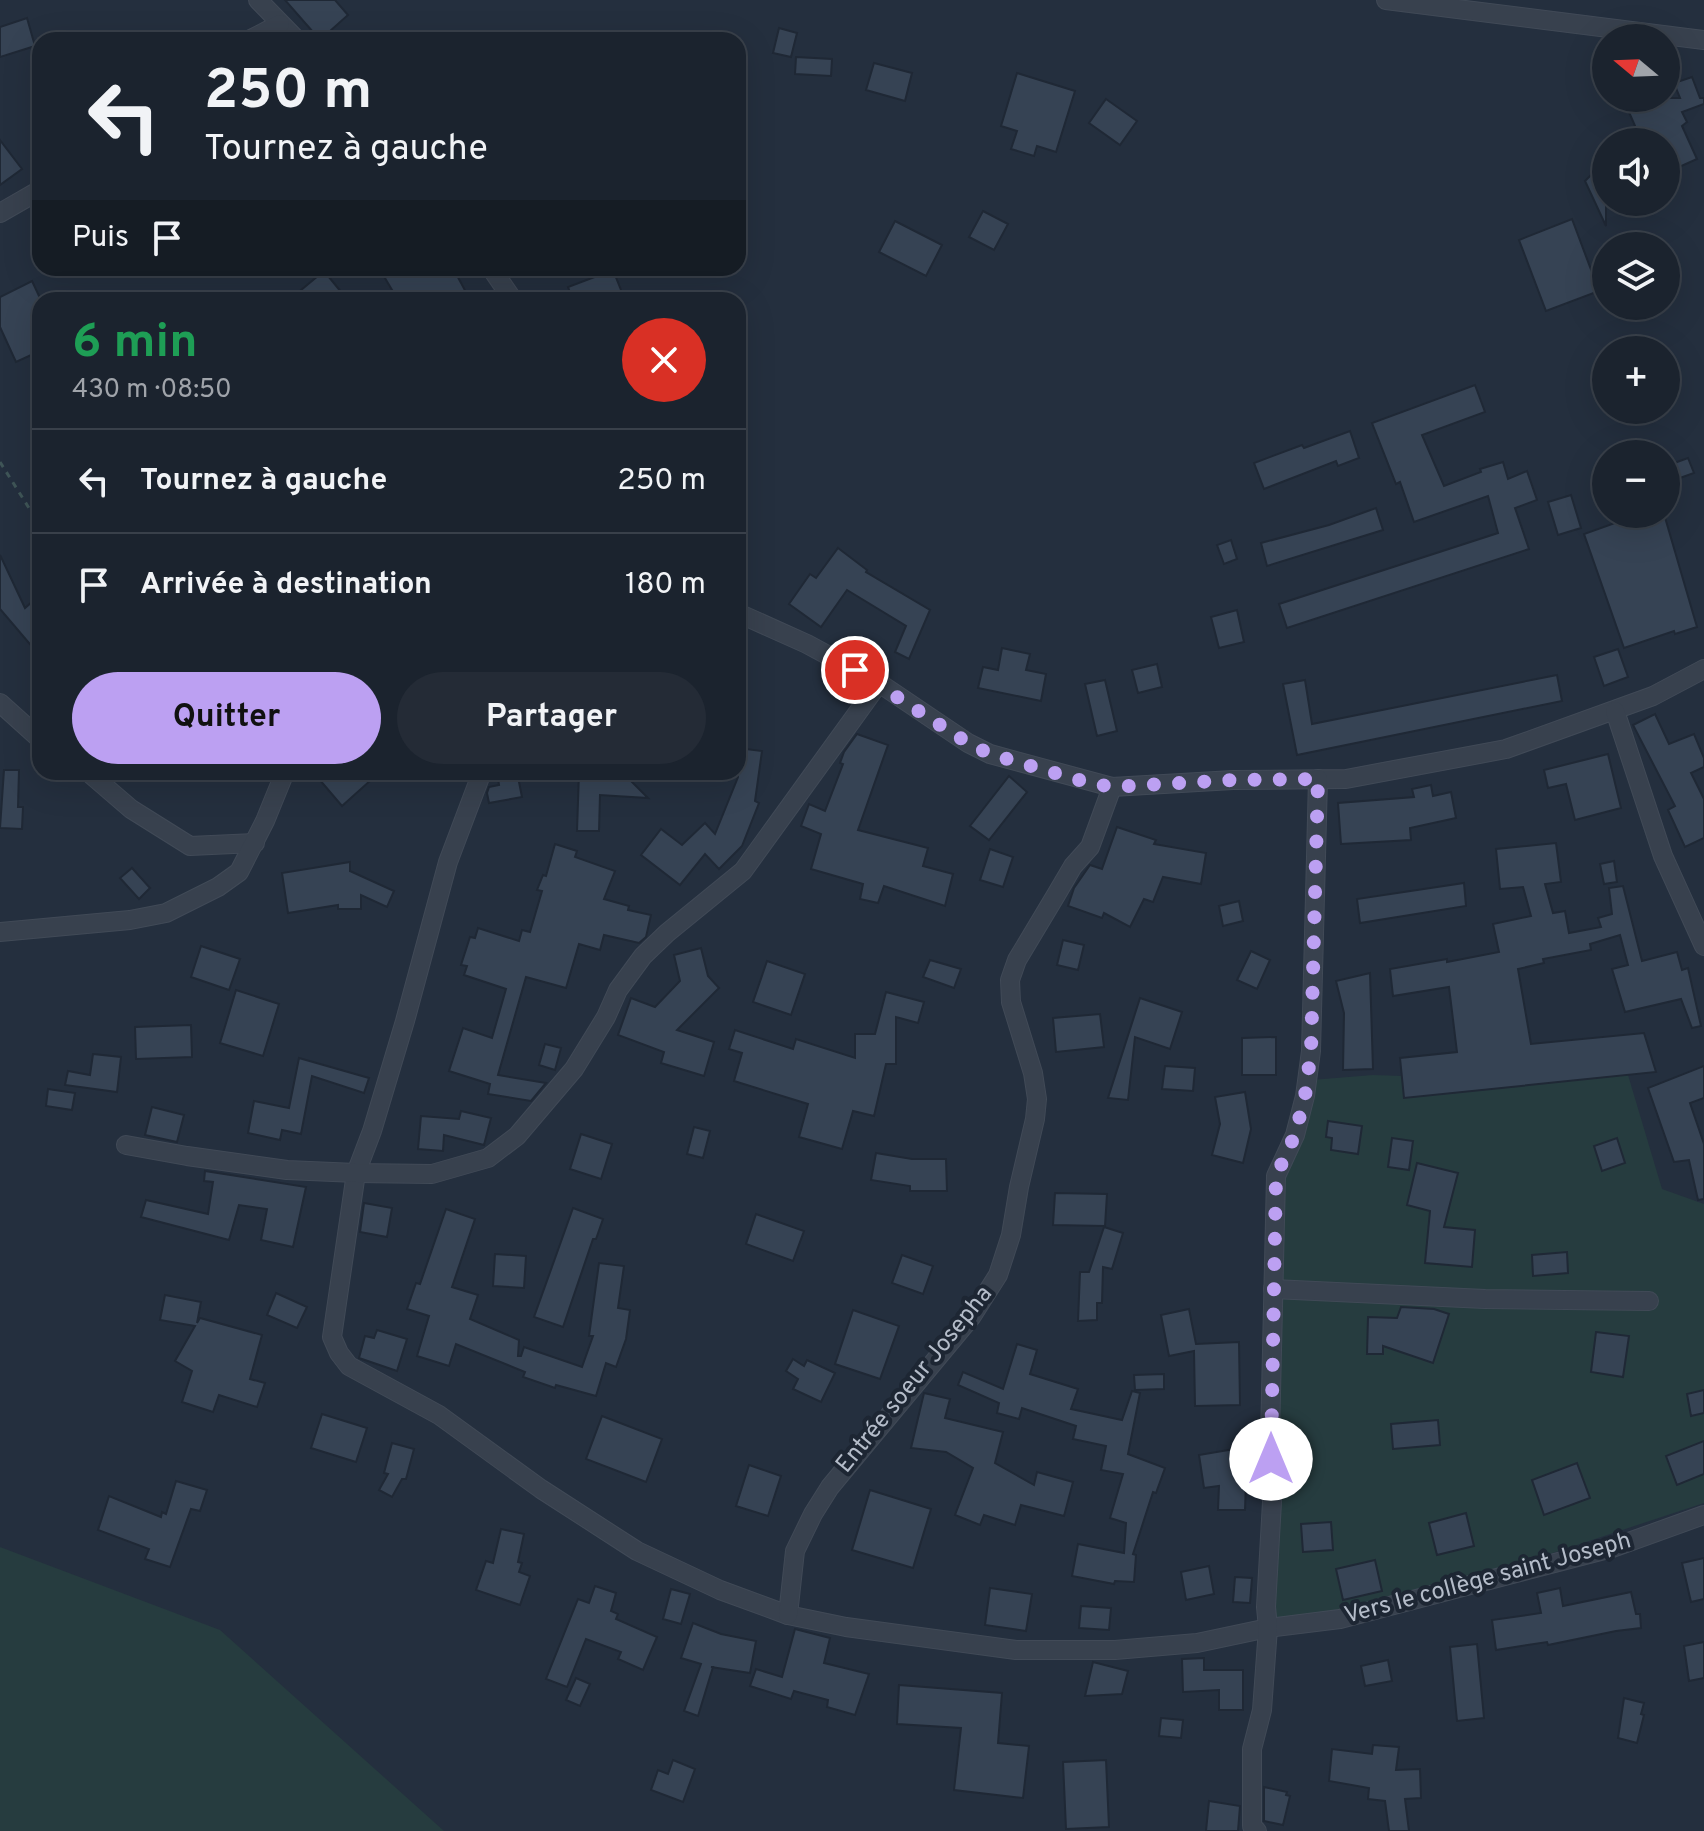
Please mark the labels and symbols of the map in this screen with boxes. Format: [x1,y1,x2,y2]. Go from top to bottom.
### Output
north arrow [1592,24,1680,112]
pin [821,636,889,704]
street label: Entrée soeur Josepha [830,1280,1000,1480]
position arrow [1229,1417,1313,1501]
street label: Vers le collège saint Joseph [1341,1526,1635,1632]

